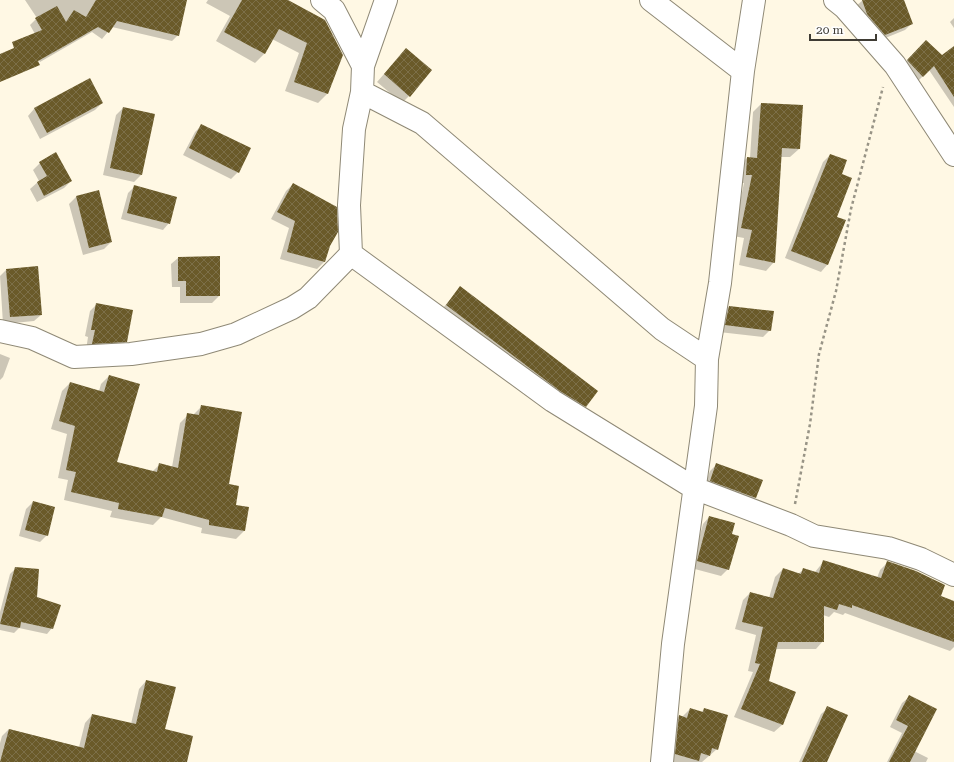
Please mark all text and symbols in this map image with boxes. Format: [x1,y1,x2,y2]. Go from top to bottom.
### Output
scale bar [810,16,876,42]
text: 20 m [816,23,843,37]

